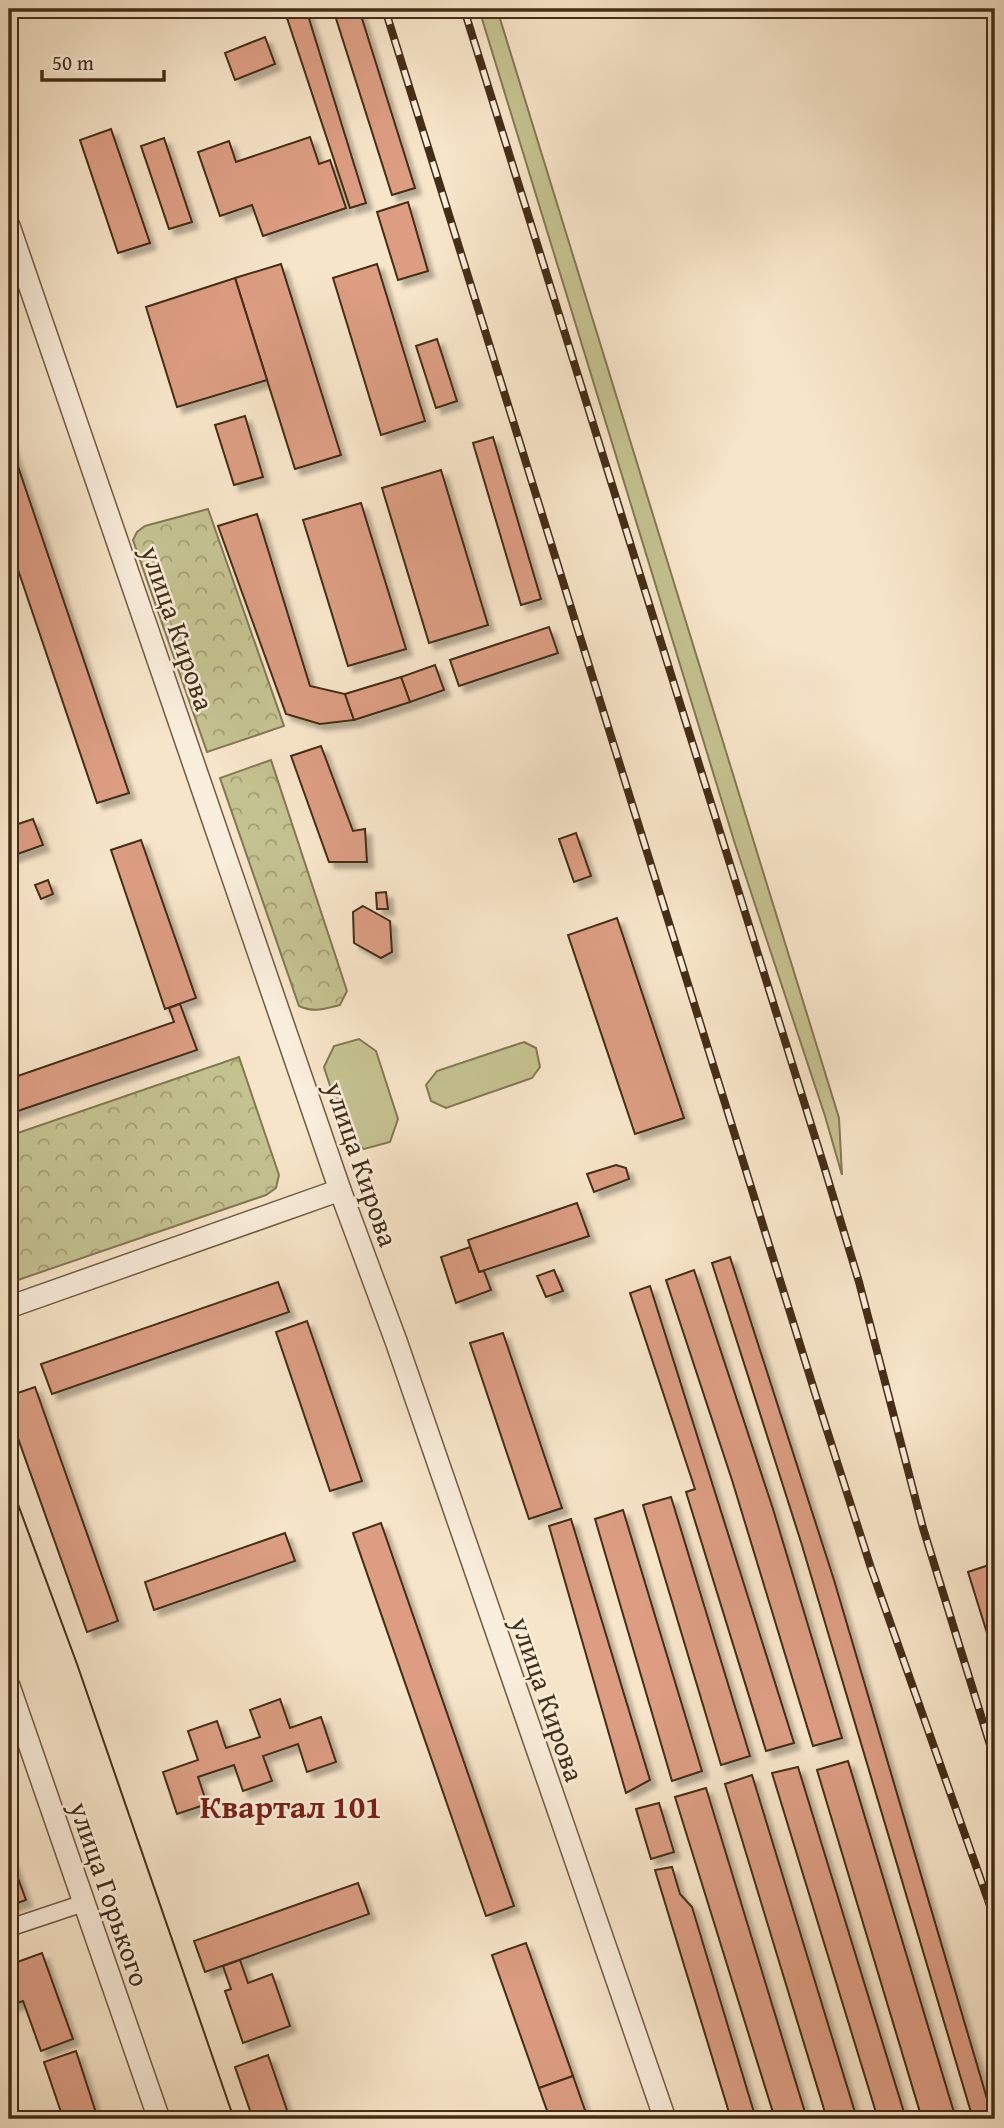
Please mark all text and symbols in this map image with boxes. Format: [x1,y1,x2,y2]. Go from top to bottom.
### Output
scale bar [42,38,164,82]
text: 50 m [52,47,94,78]
street label: улица Кирова [131,539,226,716]
street label: улица Кирова [315,1075,410,1252]
street label: улица Кирова [501,1610,596,1787]
district label: Квартал 101 [200,1783,382,1830]
street label: улица Горького [59,1795,161,1992]

